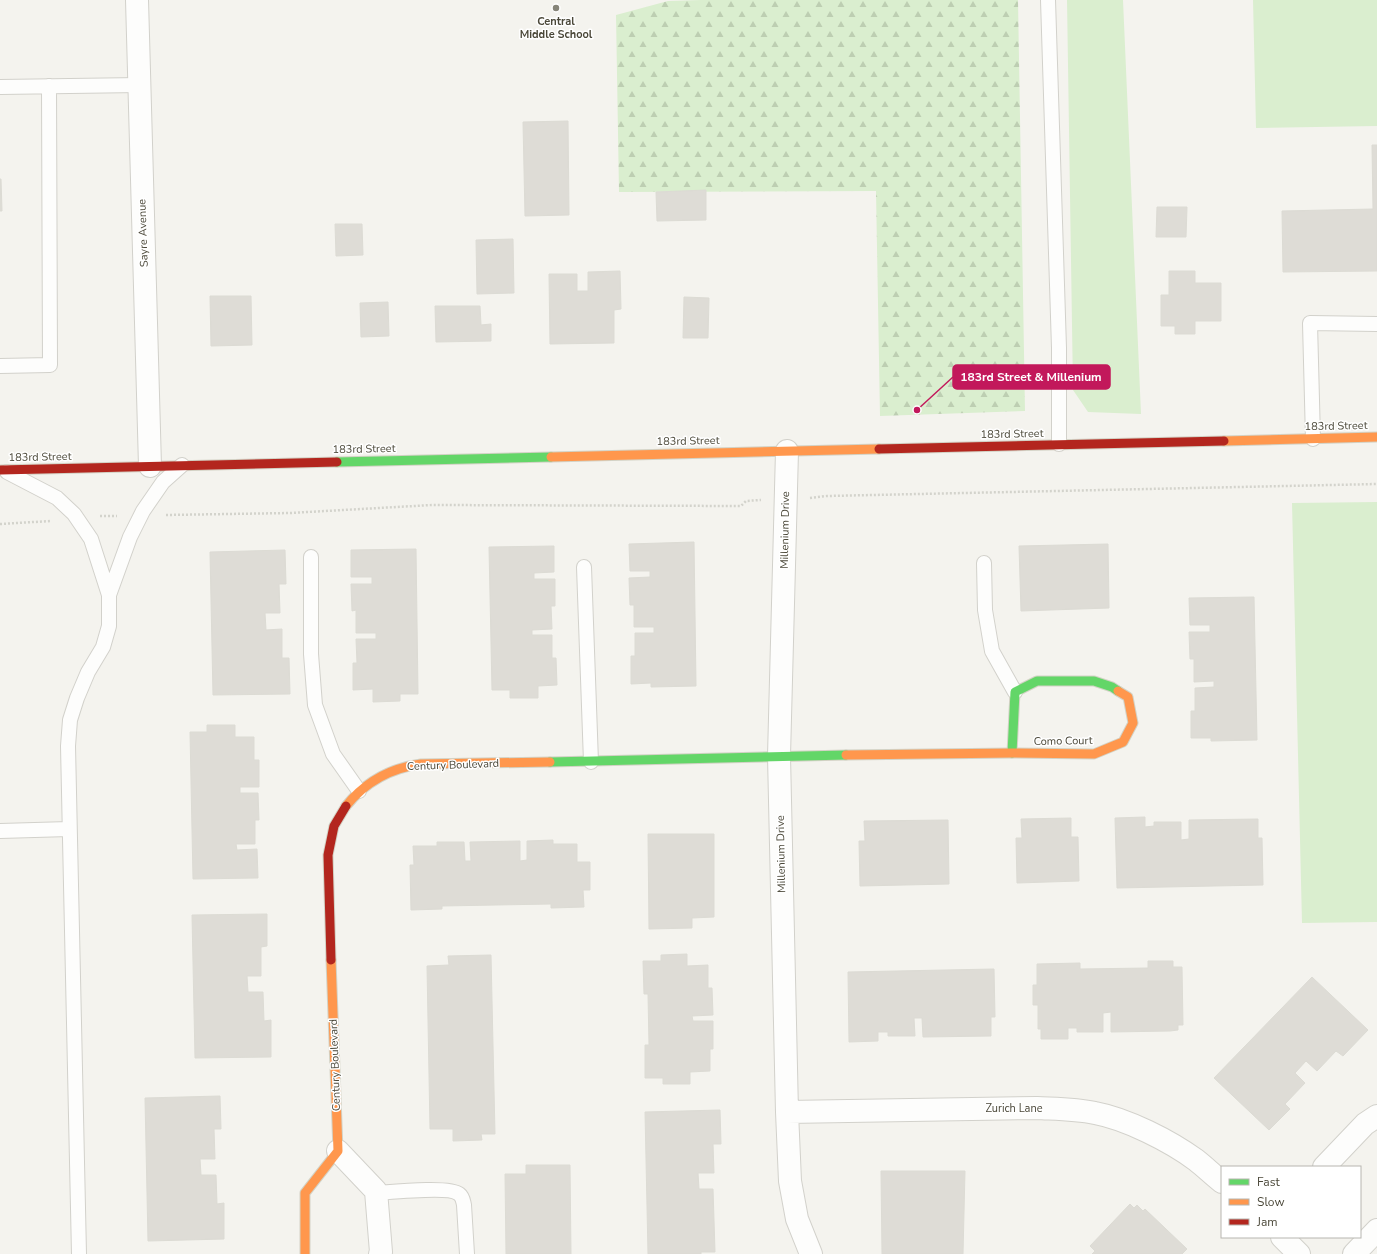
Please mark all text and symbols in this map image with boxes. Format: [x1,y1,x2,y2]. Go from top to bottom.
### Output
marker: Central Middle School [551,3,561,13]
place label: Central Middle School [520,14,593,42]
street label: Sayre Avenue [134,199,152,267]
callout: 183rd Street & Millenium [953,365,1110,389]
text: 183rd Street & Millenium [960,369,1102,385]
street label: 183rd Street [1304,418,1368,434]
street label: 183rd Street [980,426,1044,442]
street label: 183rd Street [656,433,720,449]
street label: 183rd Street [332,441,396,457]
street label: 183rd Street [8,449,72,465]
street label: Millenium Drive [777,491,793,569]
street label: Como Court [1033,733,1093,749]
street label: Century Boulevard [407,756,499,774]
street label: Millenium Drive [773,815,789,893]
street label: Century Boulevard [326,1019,344,1111]
street label: Zurich Lane [985,1101,1043,1116]
legend [1221,1166,1361,1238]
text: Fast [1257,1174,1280,1190]
text: Slow [1257,1194,1285,1210]
text: Jam [1256,1214,1278,1230]

